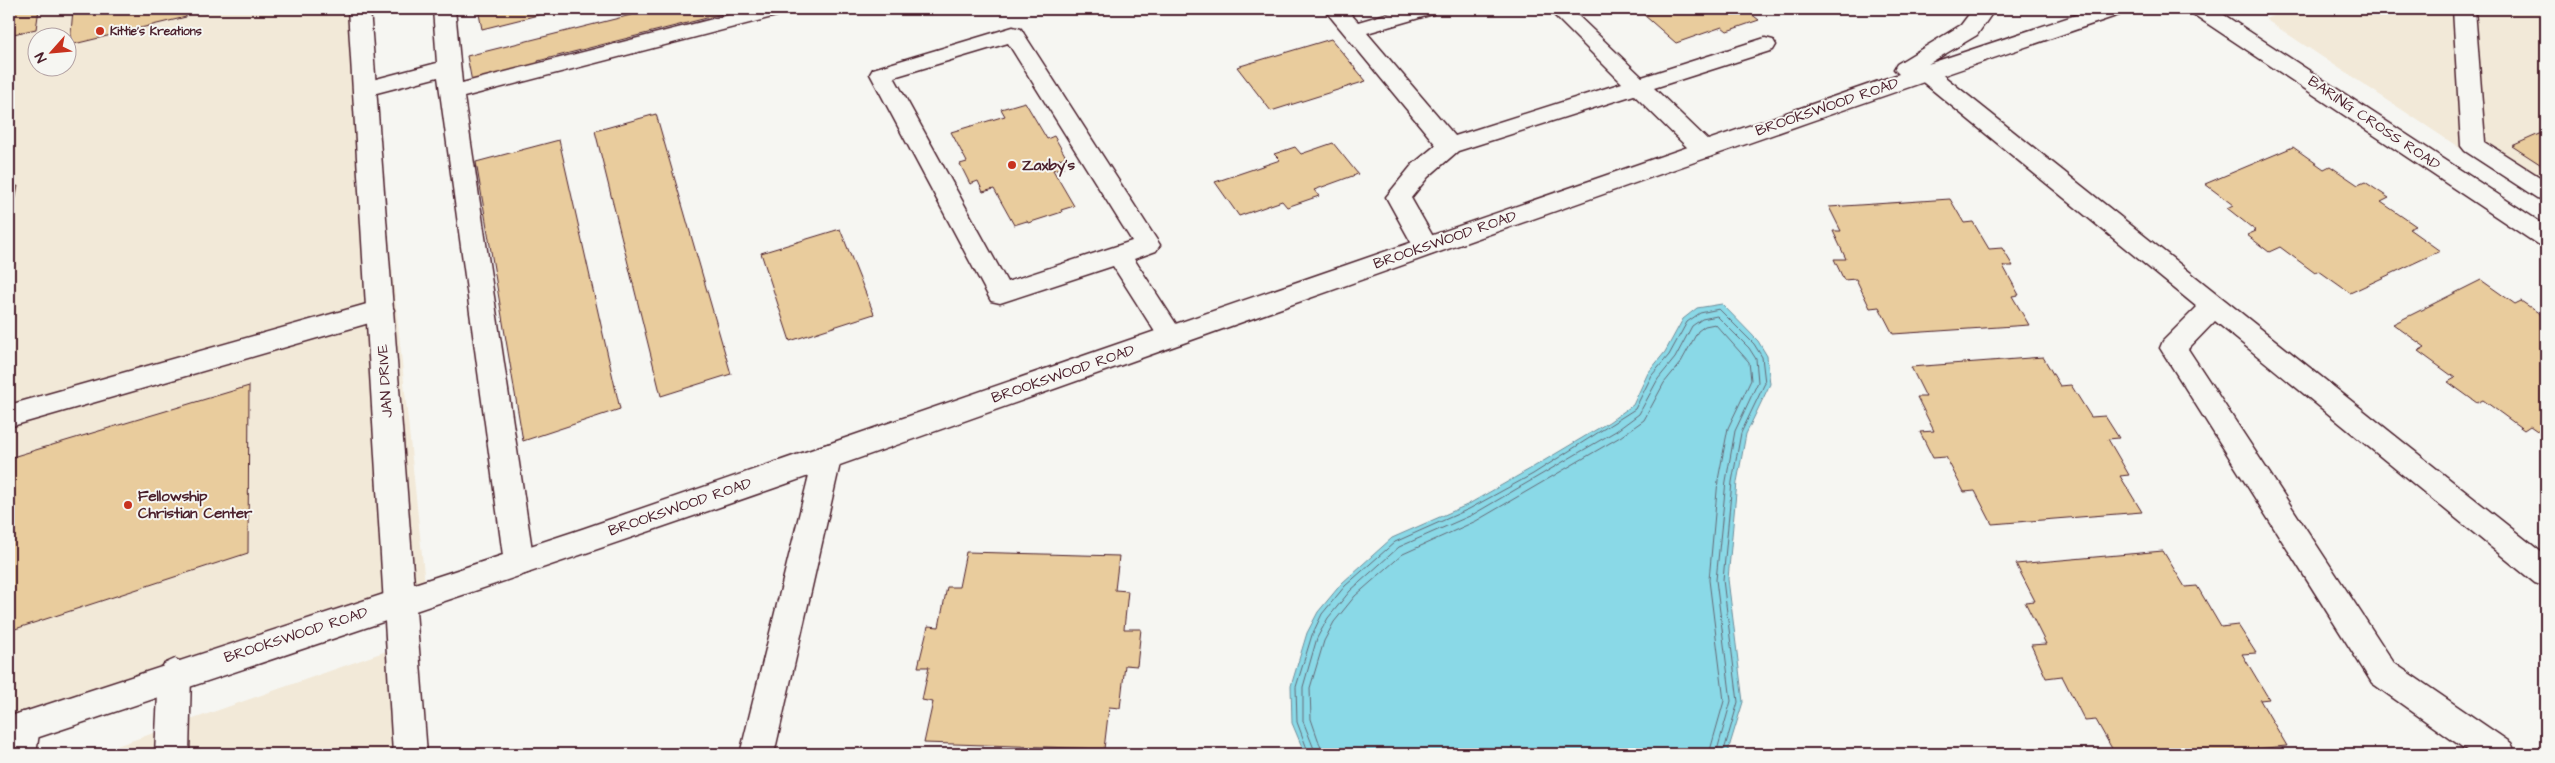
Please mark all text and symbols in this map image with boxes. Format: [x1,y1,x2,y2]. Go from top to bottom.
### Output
place label: Kittie's Kreations [110,23,202,40]
marker: Kittie's Kreations [94,25,106,37]
north arrow [28,28,78,78]
text: N [30,49,52,66]
street label: BARING CROSS ROAD [2304,71,2445,175]
street label: BROOKSWOOD ROAD [1753,73,1902,141]
place label: Zaxby's [1022,155,1076,177]
marker: Zaxby's [1006,159,1018,171]
street label: BROOKSWOOD ROAD [1371,206,1520,274]
street label: BROOKSWOOD ROAD [989,340,1138,408]
street label: JAN DRIVE [372,343,398,419]
street label: BROOKSWOOD ROAD [606,473,755,541]
place label: Fellowship Christian Center [138,486,253,524]
marker: Fellowship Christian Center [122,499,134,511]
street label: BROOKSWOOD ROAD [221,602,371,668]

